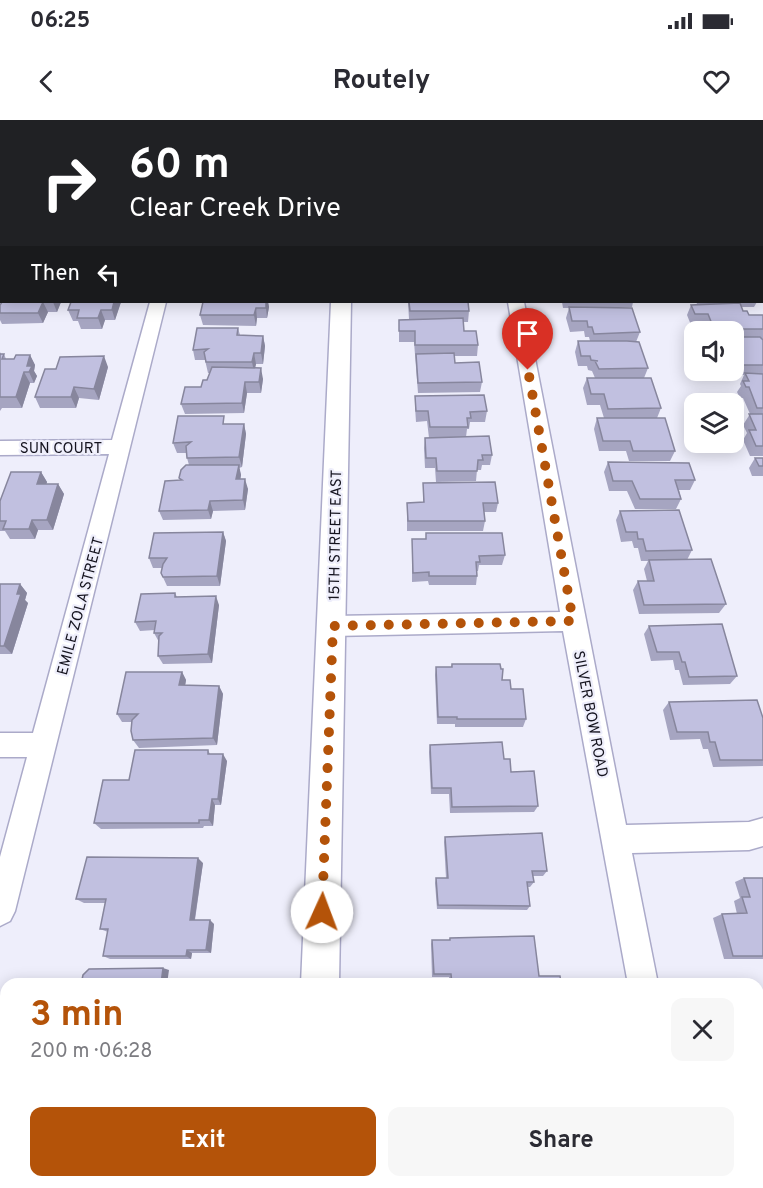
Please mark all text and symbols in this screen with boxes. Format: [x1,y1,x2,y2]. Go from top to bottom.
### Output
text: 06:25 [30,8,90,35]
text: Routely [333,64,430,98]
icon: back [30,65,63,98]
icon: heart [700,65,733,98]
text: 60 m [129,140,230,193]
icon: right [30,144,108,222]
text: Clear Creek Drive [129,192,341,226]
icon: left [92,258,125,291]
text: Then [30,261,80,288]
pin [502,308,553,370]
icon: arrive [511,317,544,350]
map controls [684,321,744,453]
button: sound [684,321,744,381]
button: layers [684,393,744,453]
street label: SUN COURT [20,440,102,459]
street label: 15TH STREET EAST [326,470,347,601]
street label: EMILE ZOLA STREET [54,535,109,678]
street label: SILVER BOW ROAD [568,649,611,779]
position arrow [290,880,354,944]
text: 3 min [30,993,124,1039]
button: close [671,998,734,1061]
text: 200 m · 06:28 [30,1039,153,1065]
button: Exit [30,1107,376,1176]
button: Share [388,1107,734,1176]

